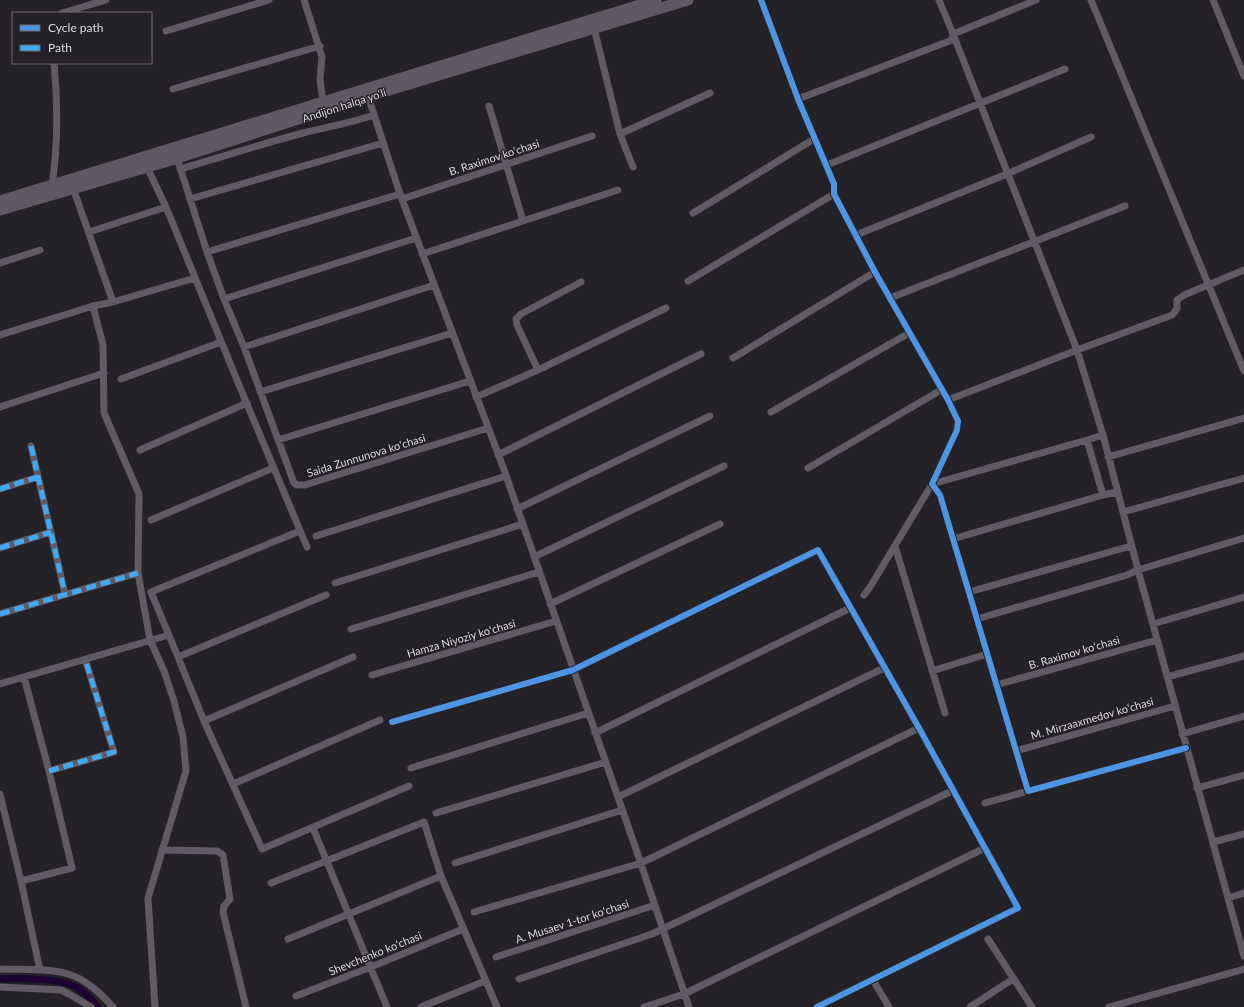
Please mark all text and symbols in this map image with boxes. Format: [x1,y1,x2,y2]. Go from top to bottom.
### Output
legend [12,12,152,64]
text: Cycle path [48,20,103,35]
text: Path [48,40,72,55]
street label: Andijon halqa yo‘li [300,85,388,125]
street label: B. Raximov koʻchasi [447,136,541,178]
street label: Saida Zunnunova koʻchasi [305,431,427,479]
street label: Hamza Niyoziy koʻchasi [405,616,517,660]
street label: B. Raximov koʻchasi [1027,633,1122,671]
street label: M. Mirzaaxmedov koʻchasi [1029,694,1155,742]
street label: A. Musaev 1-tor koʻchasi [514,896,631,946]
street label: Shevchenko koʻchasi [327,928,424,978]

